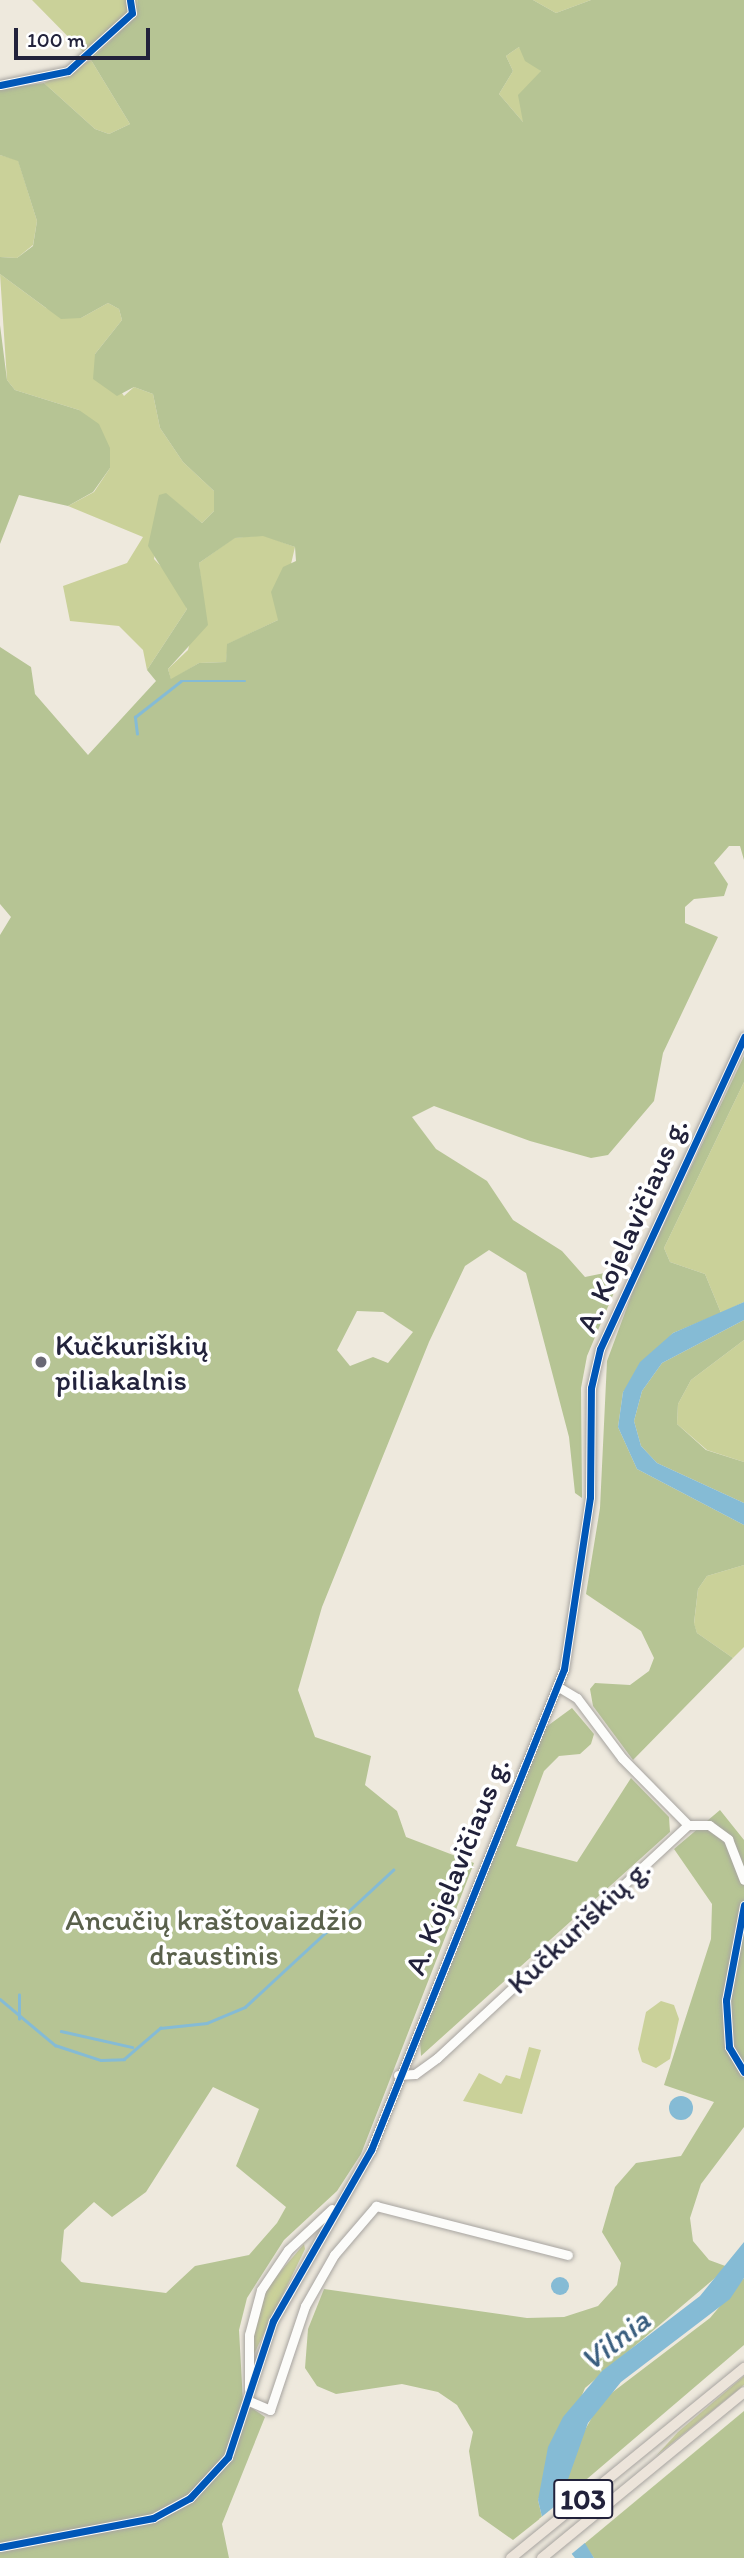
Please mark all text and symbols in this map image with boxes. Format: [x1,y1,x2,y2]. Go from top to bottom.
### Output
scale bar [18,14,154,58]
text: 100 m [27,27,85,52]
street label: A. Kojelavičiaus g. [568,1112,696,1338]
place label: Kučkuriškių piliakalnis [55,1327,208,1398]
marker: Kučkuriškių piliakalnis [33,1354,49,1370]
street label: A. Kojelavičiaus g. [397,1752,517,1980]
street label: Kučkuriškių g. [500,1850,658,2002]
park label: Ancučių kraštovaizdžio draustinis [65,1902,363,1972]
water label: Vilnia [572,2301,658,2379]
road number: 103 [553,2474,613,2524]

